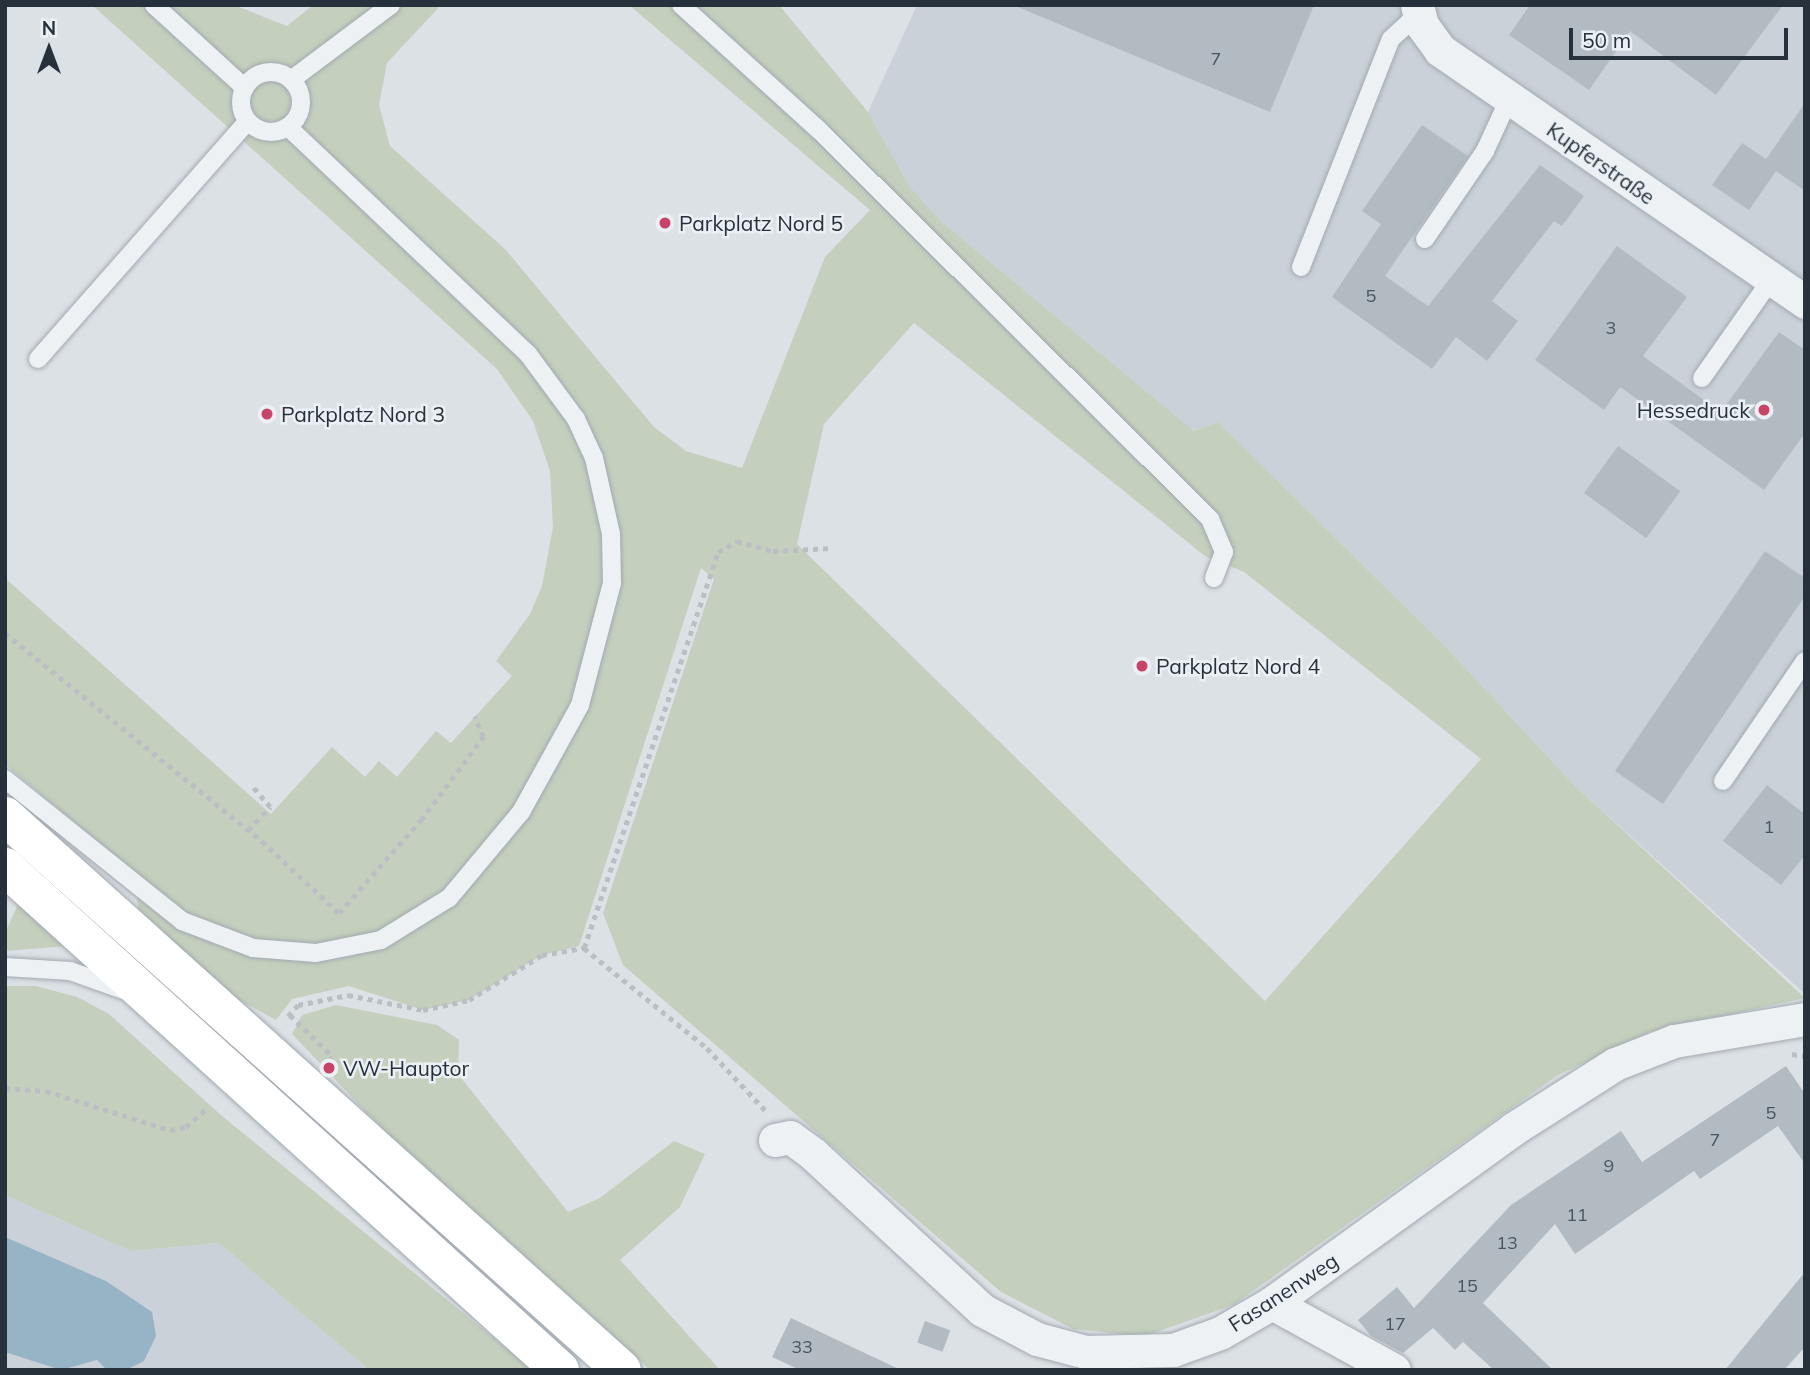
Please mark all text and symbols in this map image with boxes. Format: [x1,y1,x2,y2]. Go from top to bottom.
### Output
north arrow [14,14,84,84]
scale bar [1572,14,1791,58]
text: N [42,16,56,40]
text: 50 m [1582,27,1631,53]
house number: 7 [1211,48,1221,70]
street label: Kupferstraße [1542,117,1660,209]
place label: Parkplatz Nord 5 [679,210,843,236]
marker: Parkplatz Nord 5 [657,215,673,231]
house number: 5 [1366,285,1376,307]
house number: 3 [1606,317,1616,339]
place label: Hessedruck [1637,397,1750,423]
place label: Parkplatz Nord 3 [281,401,445,427]
marker: Hessedruck [1756,402,1772,418]
marker: Parkplatz Nord 3 [259,406,275,422]
place label: Parkplatz Nord 4 [1156,653,1320,679]
marker: Parkplatz Nord 4 [1134,658,1150,674]
house number: 1 [1764,816,1774,838]
place label: VW-Hauptor [343,1055,469,1081]
marker: VW-Hauptor [321,1060,337,1076]
house number: 5 [1766,1102,1776,1124]
house number: 7 [1710,1129,1720,1151]
house number: 9 [1604,1155,1614,1177]
house number: 11 [1566,1204,1588,1226]
house number: 13 [1496,1232,1518,1254]
street label: Fasanenweg [1224,1247,1342,1337]
house number: 15 [1456,1275,1478,1297]
house number: 17 [1384,1313,1406,1335]
house number: 33 [791,1336,813,1358]

